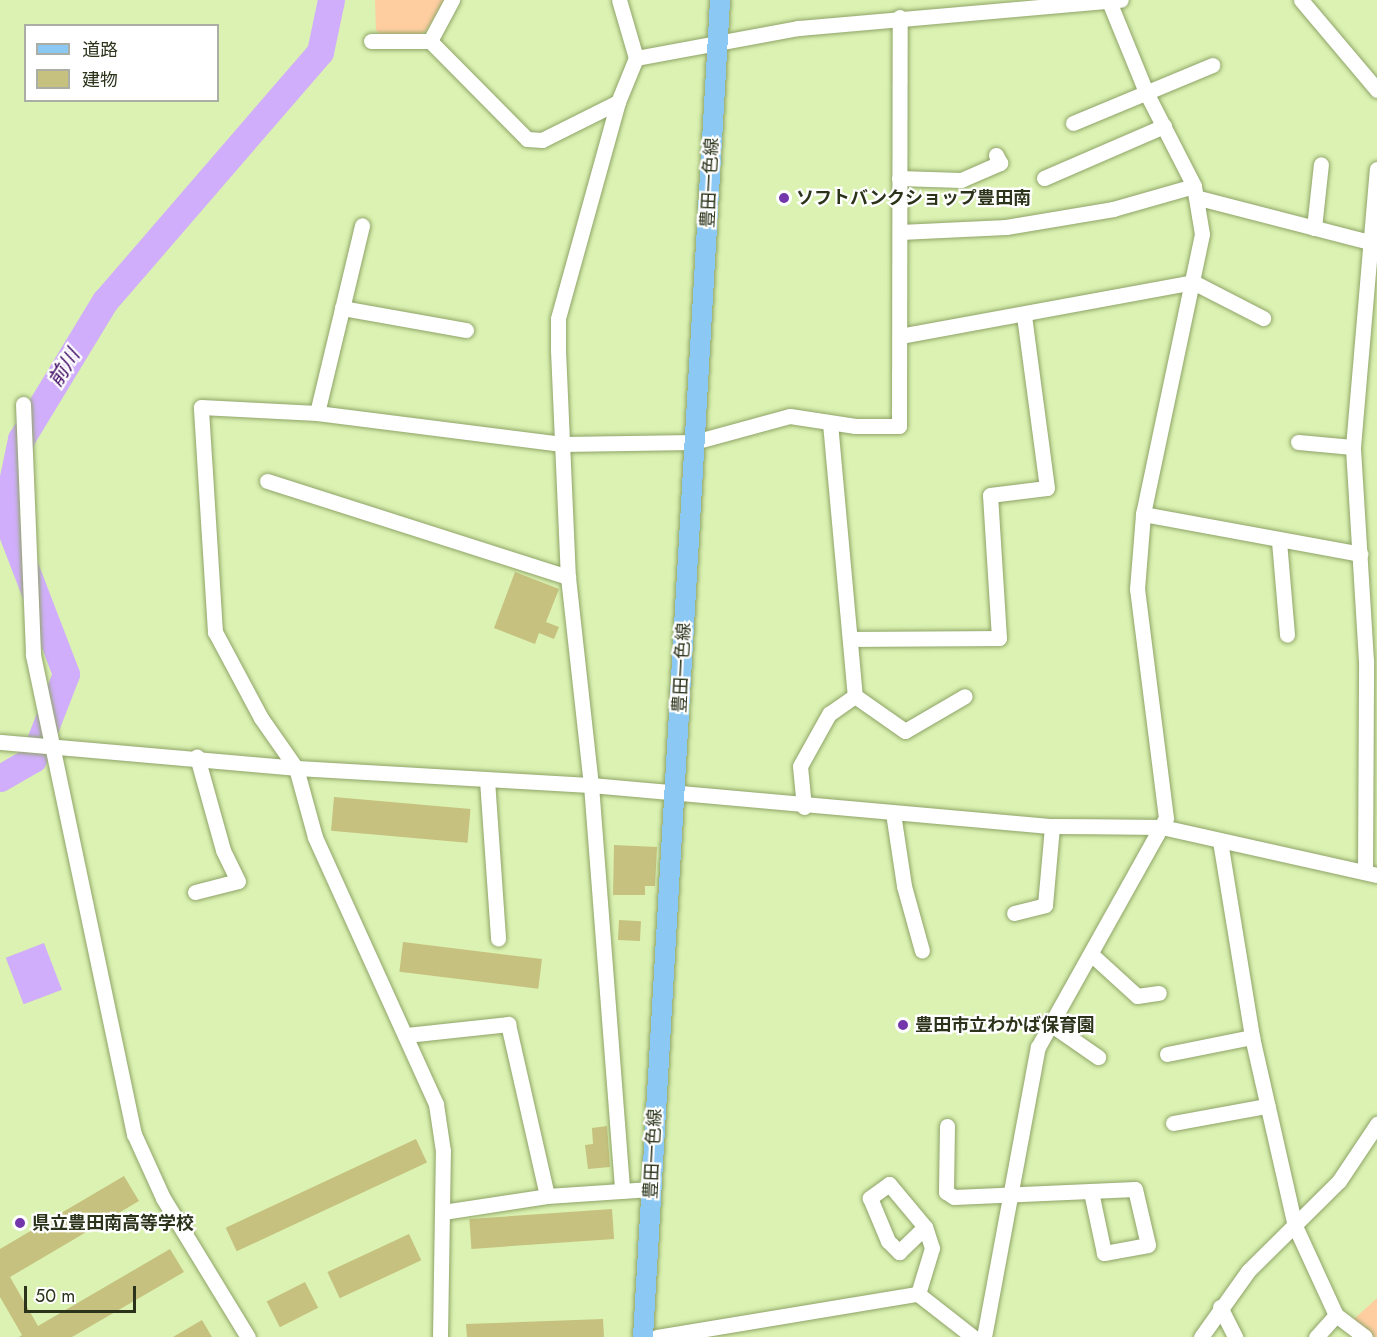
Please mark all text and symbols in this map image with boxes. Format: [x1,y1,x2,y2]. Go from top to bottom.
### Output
legend [24,24,219,102]
text: 道路 [82,37,118,63]
text: 建物 [82,67,118,93]
street label: 豊田一色線 [697,137,723,229]
place label: ソフトバンクショップ豊田南 [796,187,1030,209]
marker: ソフトバンクショップ豊田南 [777,191,791,205]
water label: 前川 [43,345,85,391]
street label: 豊田一色線 [669,622,695,714]
place label: 豊田市立わかば保育園 [915,1014,1095,1036]
marker: 豊田市立わかば保育園 [896,1018,910,1032]
street label: 豊田一色線 [640,1108,666,1200]
place label: 県立豊田南高等学校 [32,1212,194,1234]
marker: 県立豊田南高等学校 [13,1216,27,1230]
scale bar [27,1274,140,1312]
text: 50 m [35,1283,75,1309]

